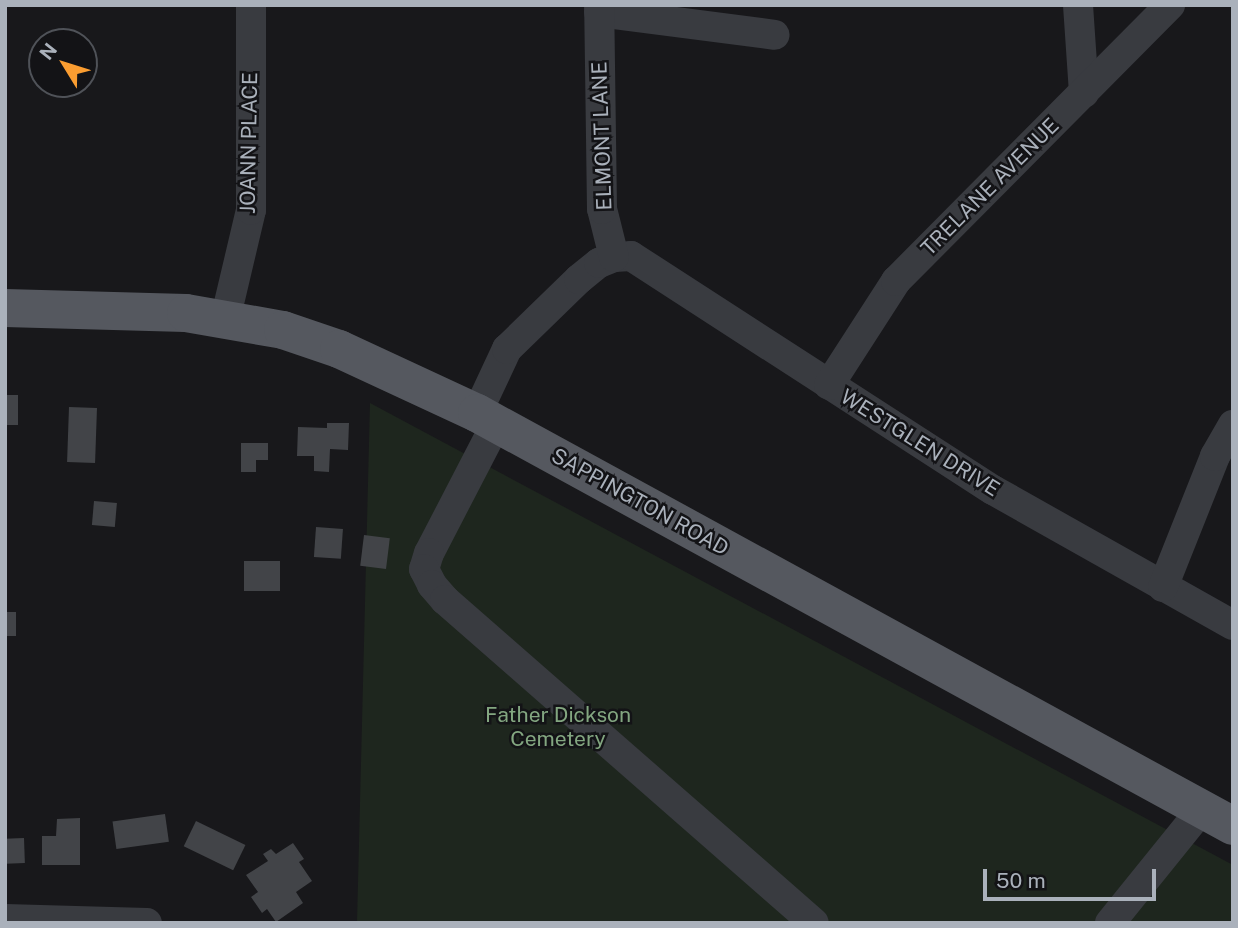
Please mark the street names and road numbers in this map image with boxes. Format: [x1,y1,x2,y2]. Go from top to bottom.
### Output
street label: ELMONT LANE [587,61,617,211]
street label: JOANN PLACE [235,72,263,214]
street label: TRELANE AVENUE [916,113,1064,261]
street label: WESTGLEN DRIVE [836,384,1004,502]
street label: SAPPINGTON ROAD [547,443,733,561]

